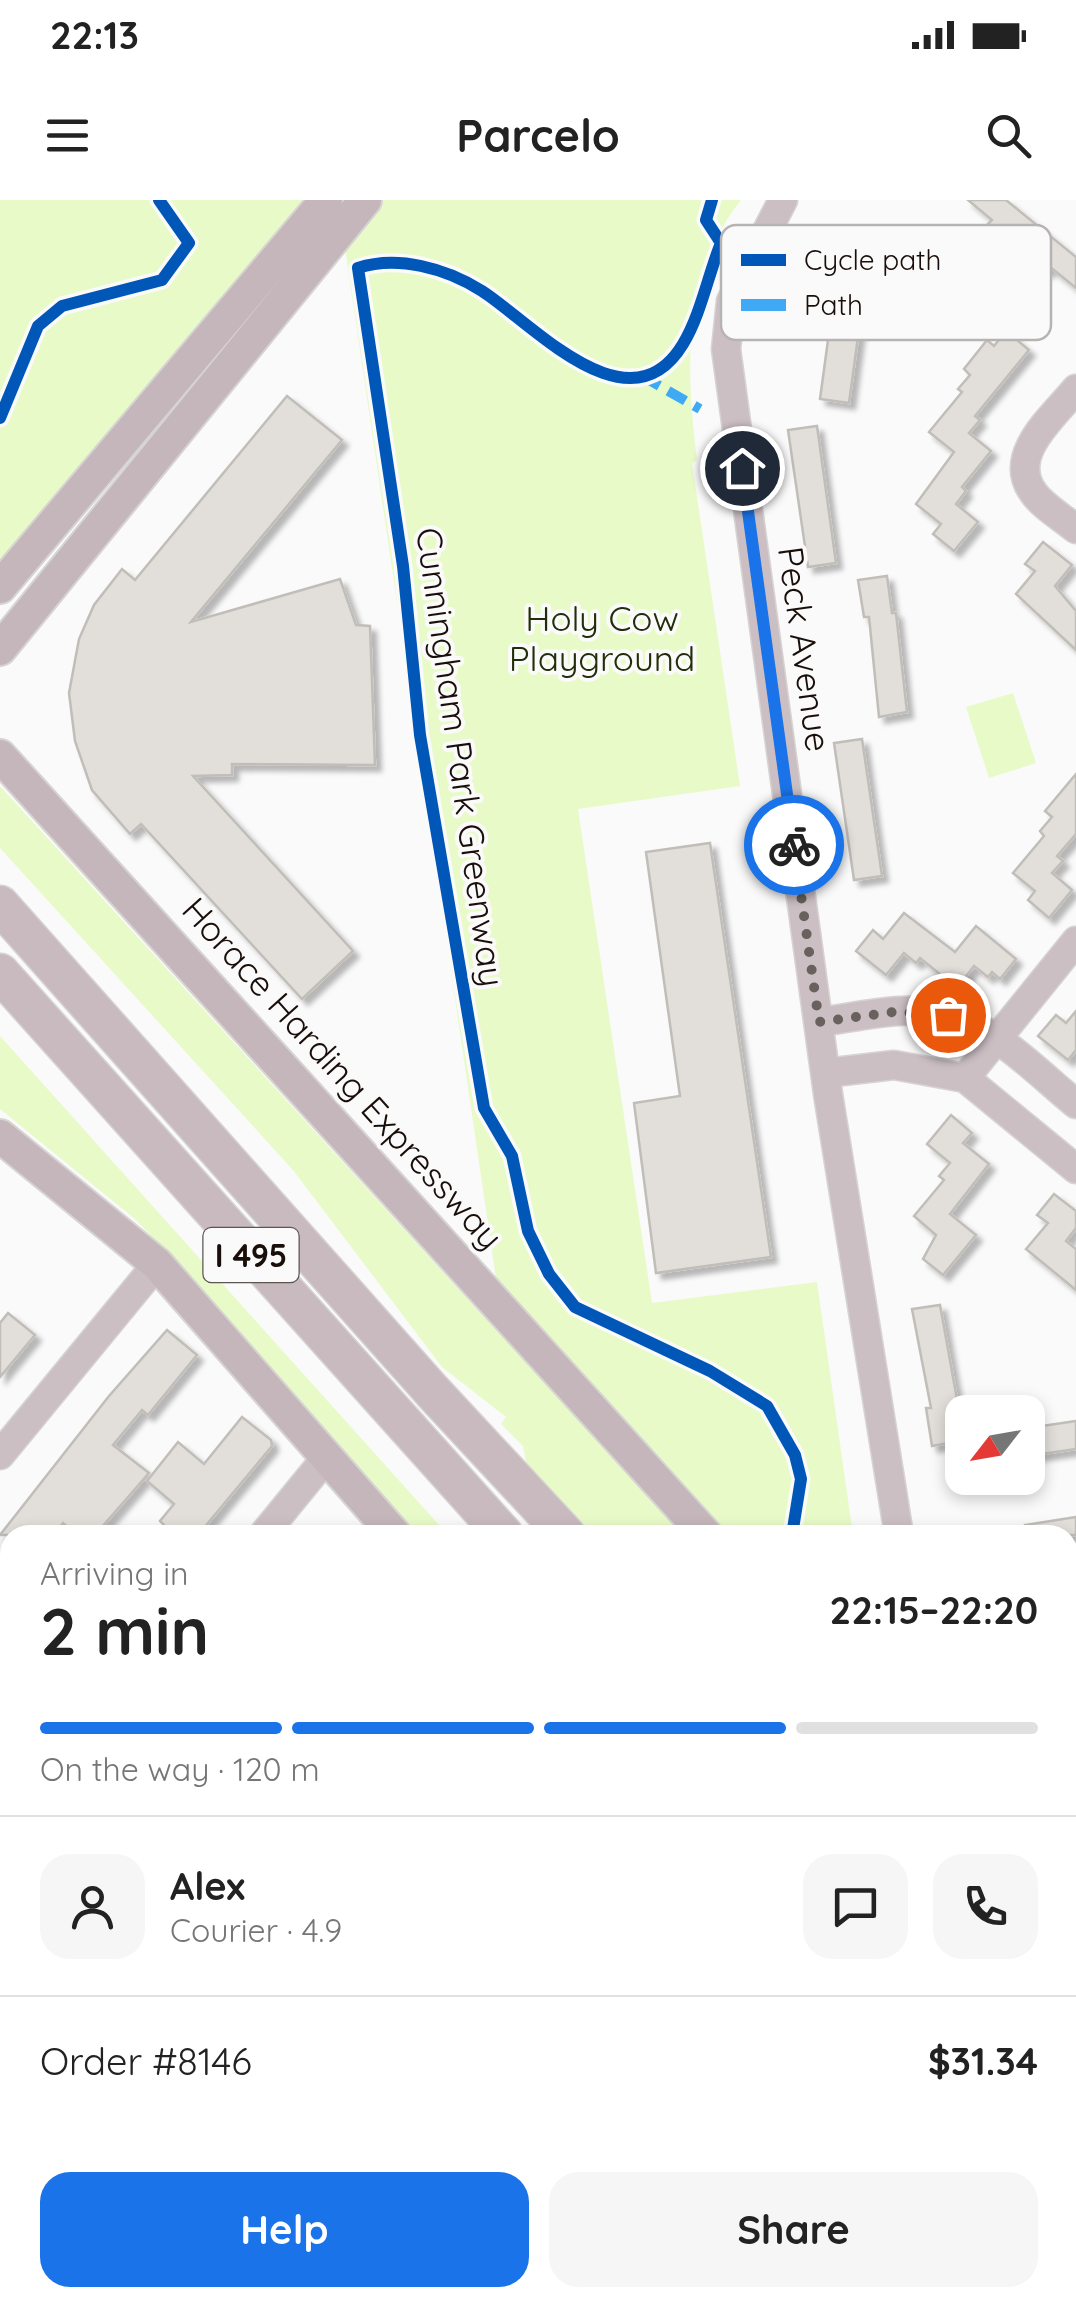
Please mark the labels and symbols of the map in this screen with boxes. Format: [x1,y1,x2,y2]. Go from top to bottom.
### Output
legend [721,225,1051,340]
text: Cycle path [804,242,942,277]
text: Path [804,287,863,322]
pin [700,426,785,511]
street label: Cunningham Park Greenway [407,525,515,989]
street label: Peck Avenue [769,544,841,754]
park label: Holy Cow Playground [509,596,695,680]
courier [744,795,844,895]
street label: Horace Harding Expressway [173,888,513,1258]
pin [906,973,991,1058]
road number: I 495 [204,1228,298,1282]
north arrow [945,1395,1045,1495]

